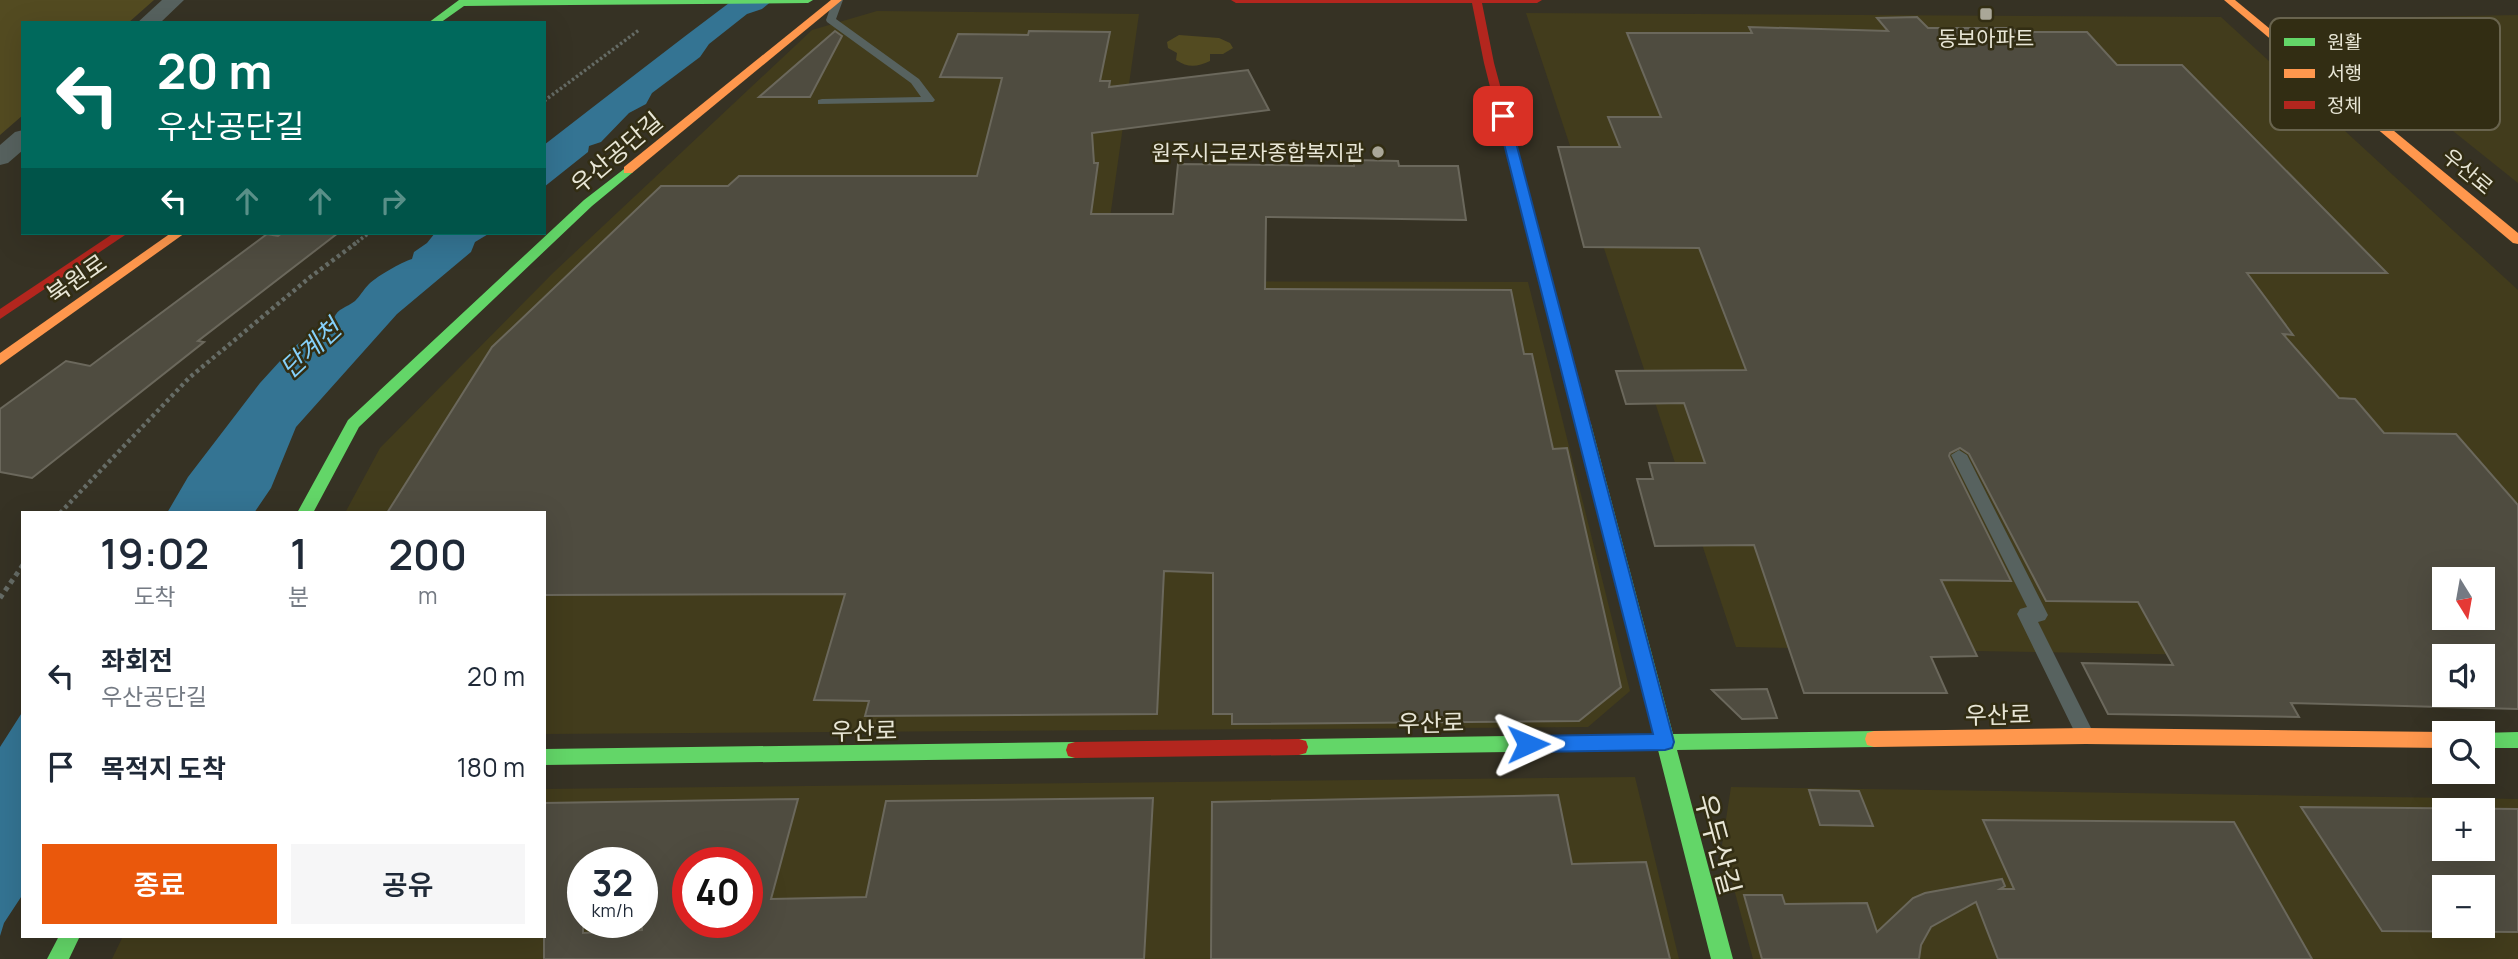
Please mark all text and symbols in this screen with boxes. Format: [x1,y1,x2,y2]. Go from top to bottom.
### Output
marker: 동보아파트 [1978,6,1994,22]
legend [2270,18,2500,130]
place label: 동보아파트 [1938,24,2034,52]
text: 원활 [2327,29,2362,55]
text: 20 m [157,37,272,104]
icon: left [42,49,133,140]
text: 서행 [2327,60,2362,86]
pin [1473,86,1533,146]
text: 정체 [2327,92,2362,118]
icon: arrive [1484,97,1522,135]
text: 우산공단길 [157,104,304,148]
street label: 우산공단길 [563,104,669,200]
place label: 원주시근로자종합복지관 [1151,138,1364,166]
street label: 우산로 [2437,142,2499,200]
marker: 원주시근로자종합복지관 [1370,144,1386,160]
icon: left [155,182,193,220]
icon: ahead [228,182,266,220]
icon: ahead [301,182,339,220]
icon: right [374,182,412,220]
street label: 북원로 [39,245,113,311]
water label: 단계천 [271,308,351,386]
text: 19:02 [100,524,209,582]
text: 1 [290,524,308,582]
text: 200 [388,525,467,583]
north arrow [2432,567,2496,630]
map controls [2432,567,2495,938]
text: m [418,579,437,611]
text: 도착 [133,580,176,612]
text: 분 [288,580,309,612]
text: 좌회전 [101,642,173,678]
button: sound [2432,644,2495,707]
icon: left [42,657,80,695]
text: 20 m [467,658,525,694]
text: 우산공단길 [101,680,207,712]
street label: 우산로 [1965,697,2031,731]
street label: 우산로 [1398,705,1464,739]
position arrow [1491,707,1565,781]
street label: 우산로 [831,713,897,747]
button: search [2432,721,2495,784]
icon: arrive [42,748,80,786]
text: 180 m [457,749,525,785]
text: 목적지 도착 [101,750,226,786]
street label: 우두산길 [1687,789,1751,899]
button: + [2432,798,2495,861]
button: 종료 [42,844,277,924]
button: 공유 [291,844,525,924]
speed limit sign: 40 [672,847,763,938]
text: 32 [592,859,633,907]
button: − [2432,875,2495,938]
text: km/h [592,898,633,922]

